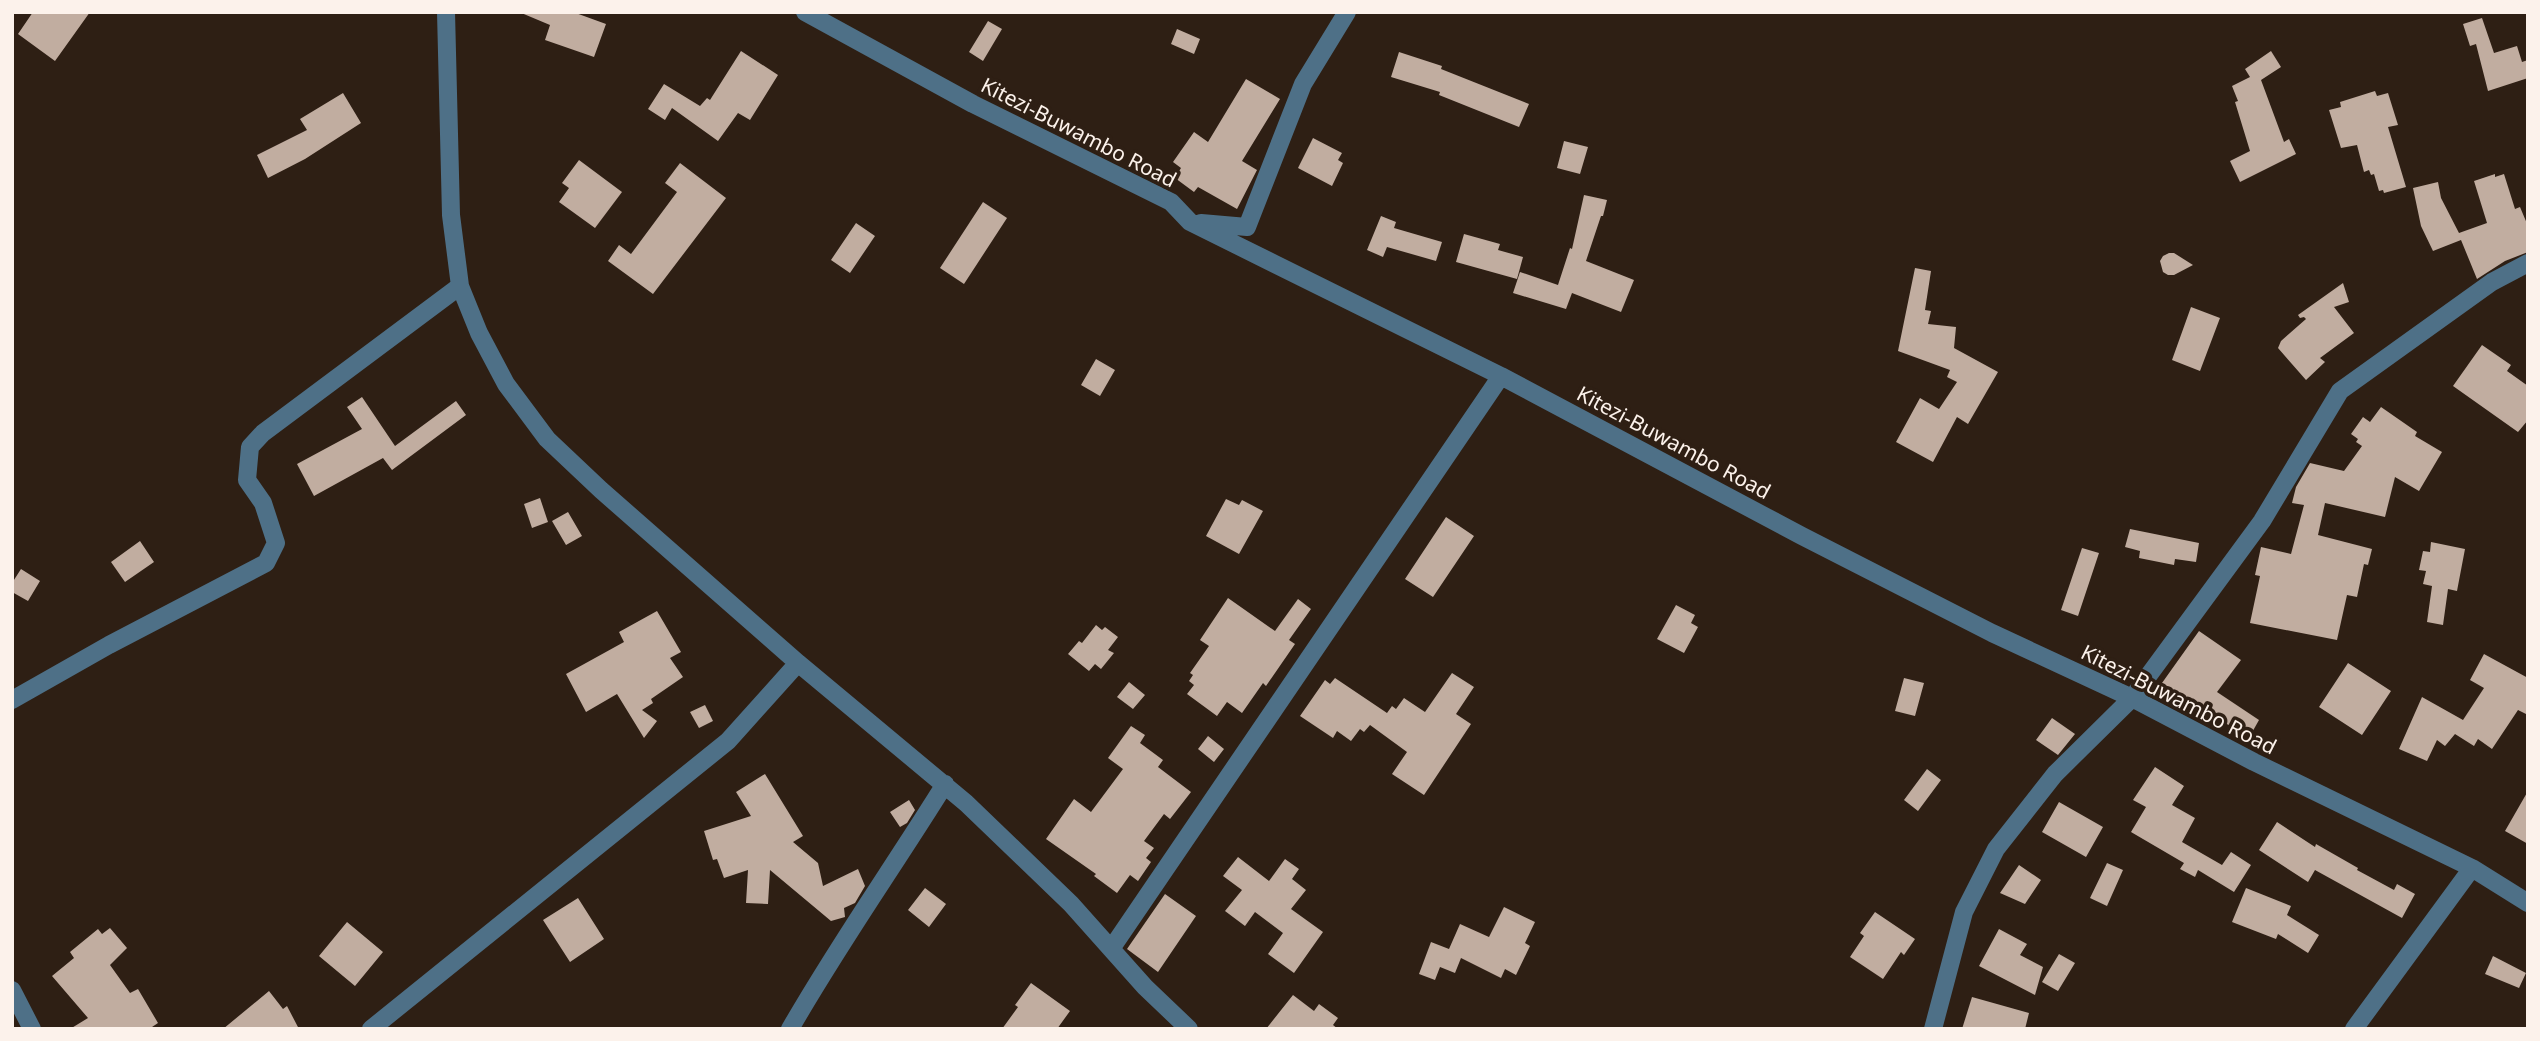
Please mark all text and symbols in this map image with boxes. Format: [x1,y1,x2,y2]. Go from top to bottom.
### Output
street label: Kitezi-Buwambo Road [977,71,1181,193]
street label: Kitezi-Buwambo Road [1572,379,1776,505]
street label: Kitezi-Buwambo Road [2077,638,2281,760]

